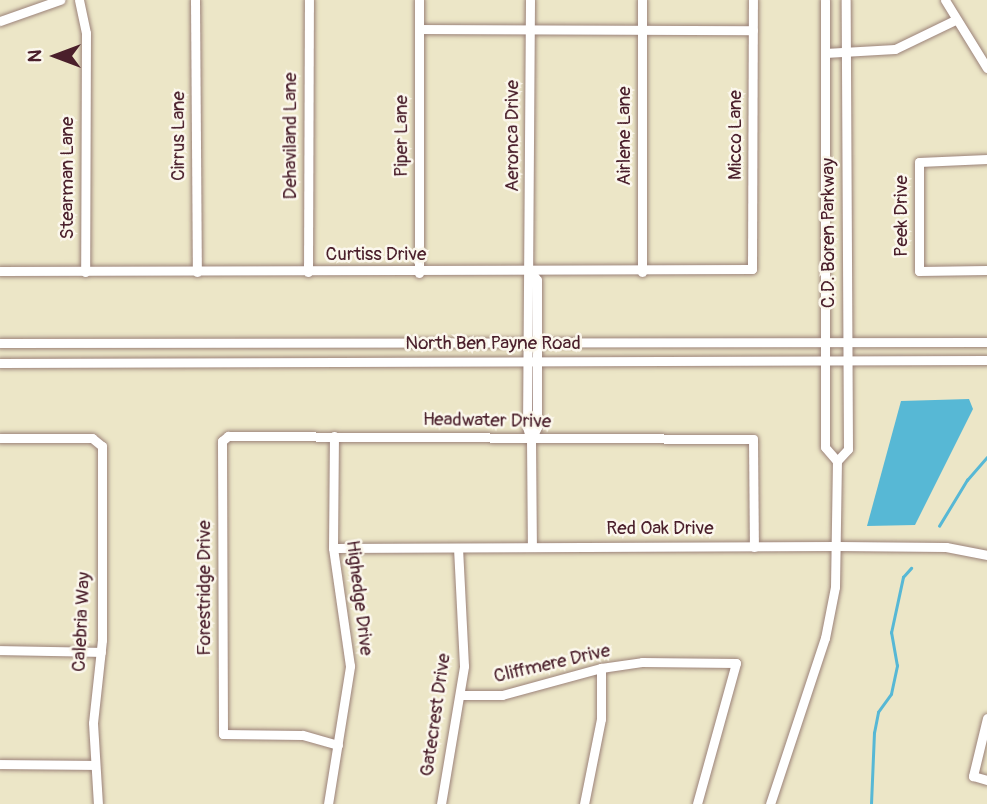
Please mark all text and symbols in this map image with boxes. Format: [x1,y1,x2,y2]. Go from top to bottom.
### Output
north arrow [21,21,91,91]
text: N [23,50,47,62]
street label: Dehaviland Lane [280,72,302,200]
street label: Aeronca Drive [502,80,524,192]
street label: Airlene Lane [614,86,636,186]
street label: Micco Lane [725,90,747,180]
street label: Cirrus Lane [168,91,190,181]
street label: Piper Lane [391,95,413,177]
street label: Stearman Lane [57,117,79,239]
street label: C.D. Boren Parkway [818,158,840,308]
street label: Peek Drive [891,175,913,257]
street label: Curtiss Drive [326,244,426,266]
street label: North Ben Payne Road [405,333,581,355]
street label: Headwater Drive [423,408,551,434]
street label: Red Oak Drive [606,518,714,540]
street label: Forestridge Drive [194,520,216,656]
street label: Highedge Drive [341,539,377,657]
street label: Calebria Way [68,571,96,673]
street label: Cliffmere Drive [492,640,612,688]
street label: Gatecrest Drive [416,652,456,778]

